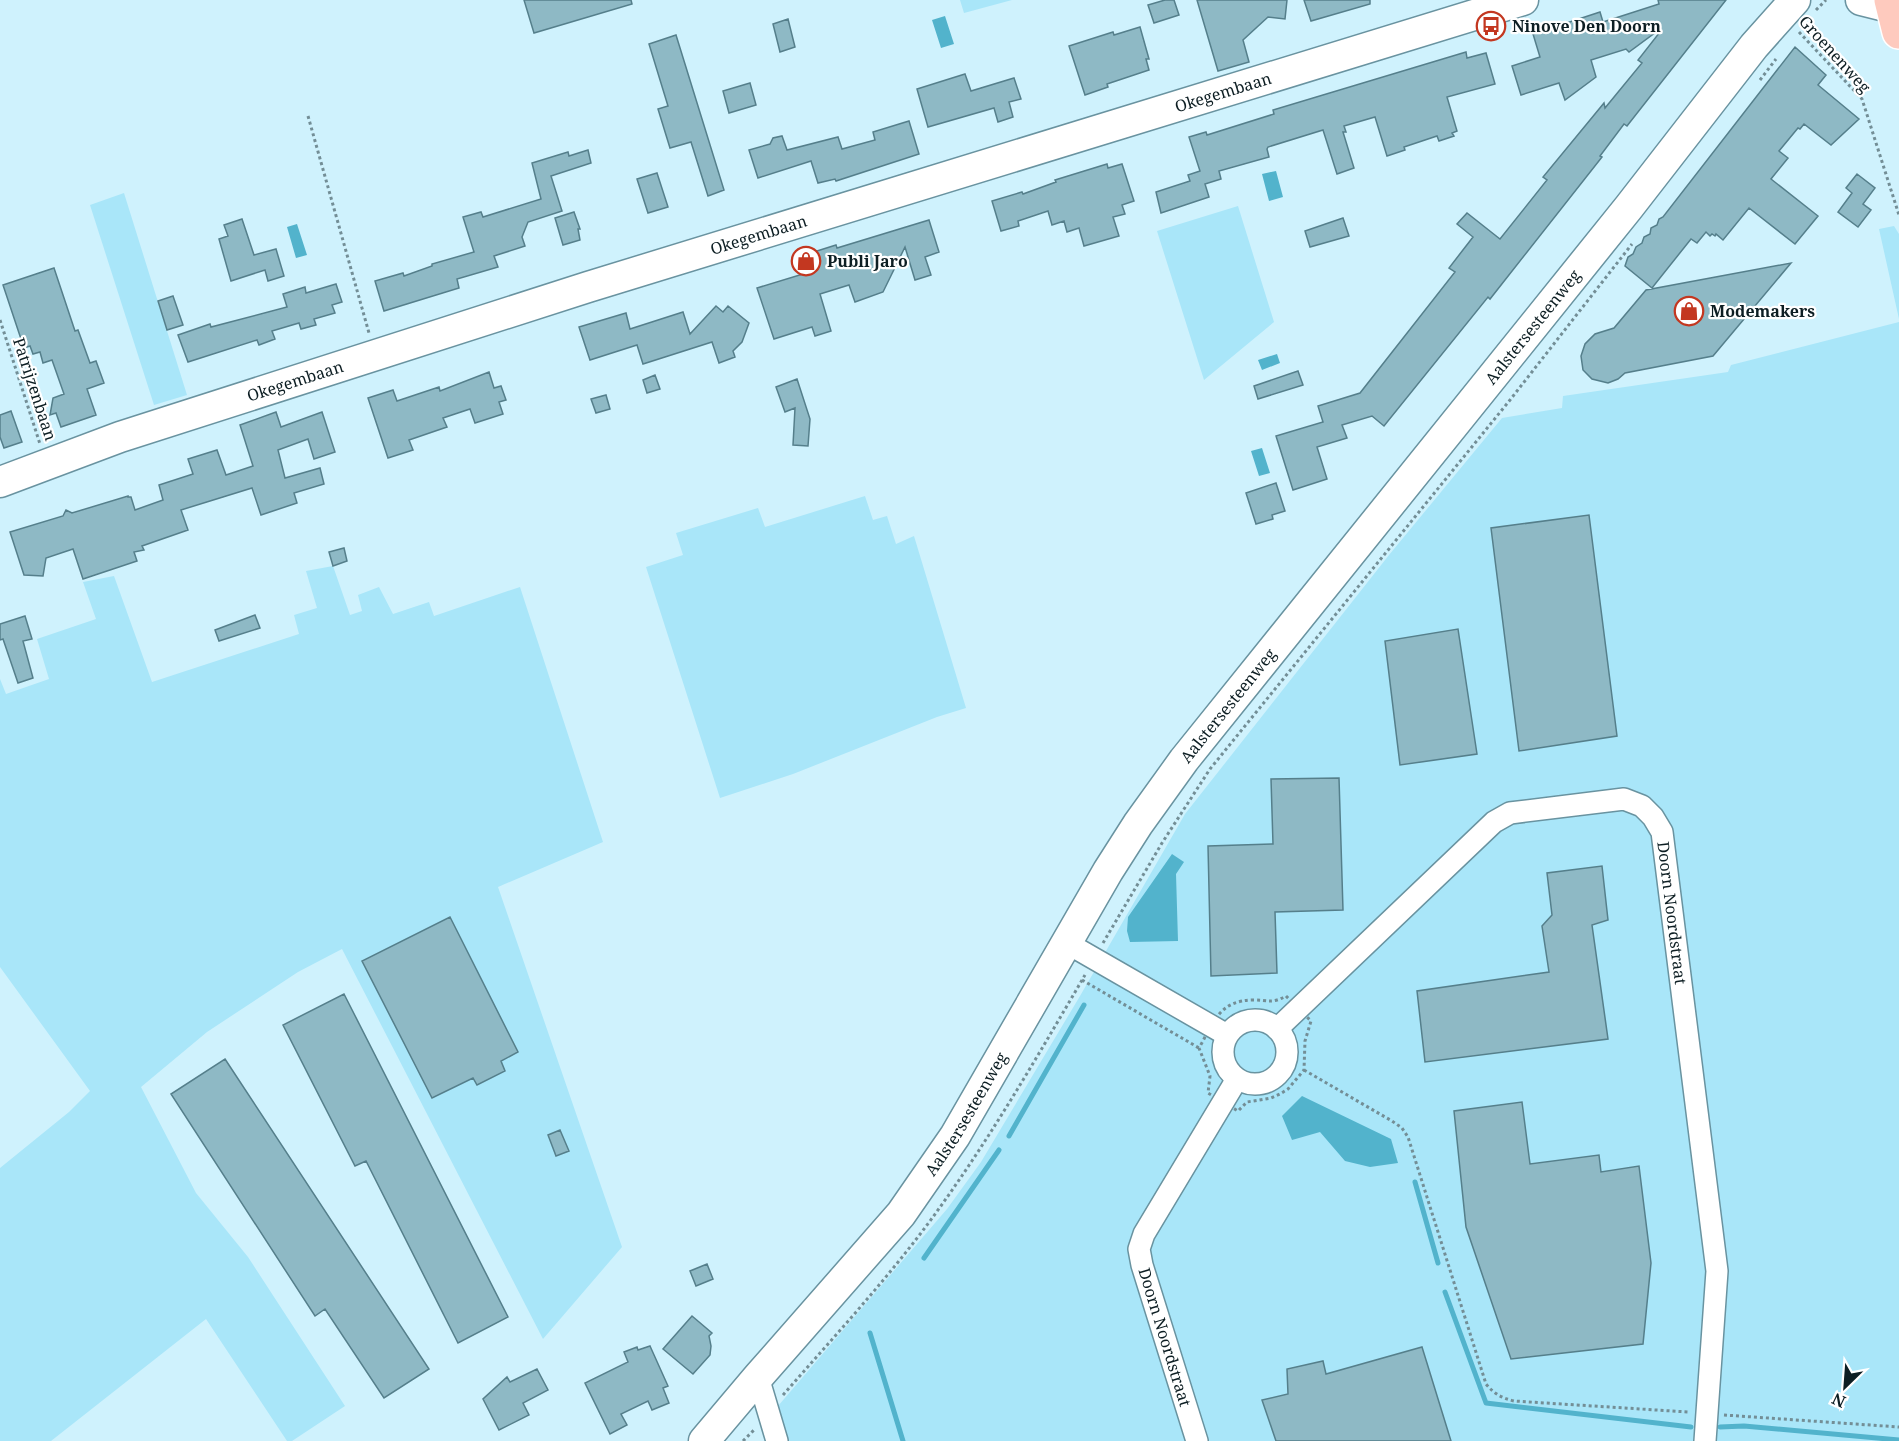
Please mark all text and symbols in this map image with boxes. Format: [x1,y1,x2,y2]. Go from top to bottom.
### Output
bus stop icon: Ninove Den Doorn [1475,10,1507,42]
street label: Groenenweg [1794,11,1876,98]
place label: Ninove Den Doorn [1512,15,1661,37]
street label: Okegembaan [1172,67,1274,117]
street label: Okegembaan [708,209,810,260]
shop icon: Publi Jaro [790,245,822,277]
place label: Publi Jaro [827,250,908,272]
street label: Aalstersesteenweg [1480,265,1586,389]
shop icon: Modemakers [1673,295,1705,327]
place label: Modemakers [1710,300,1815,322]
street label: Patrijzenbaan [8,335,62,443]
street label: Okegembaan [244,355,346,407]
street label: Aalstersesteenweg [1175,643,1281,767]
street label: Doorn Noordstraat [1652,840,1692,986]
street label: Aalstersesteenweg [920,1048,1012,1180]
street label: Doorn Noordstraat [1133,1265,1197,1409]
north arrow [1815,1357,1875,1417]
text: N [1828,1388,1849,1413]

